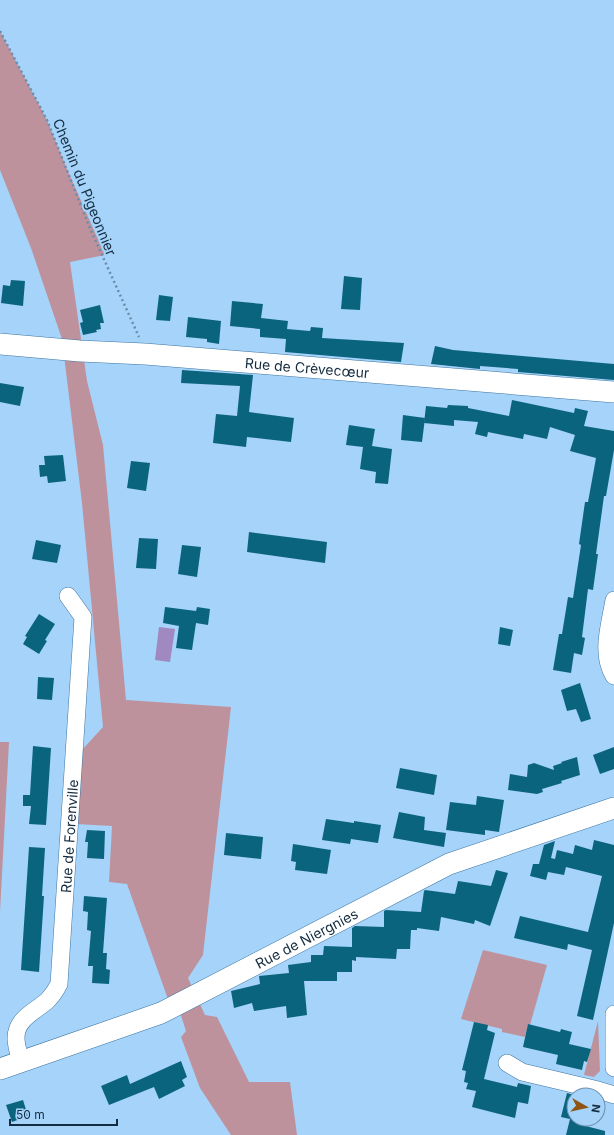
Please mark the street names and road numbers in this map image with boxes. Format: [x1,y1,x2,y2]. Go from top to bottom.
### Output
street label: Chemin du Pigeonnier [50,116,120,258]
street label: Rue de Crèvecœur [244,354,370,381]
street label: Rue de Forenville [56,779,81,893]
street label: Rue de Niergnies [252,904,360,971]

